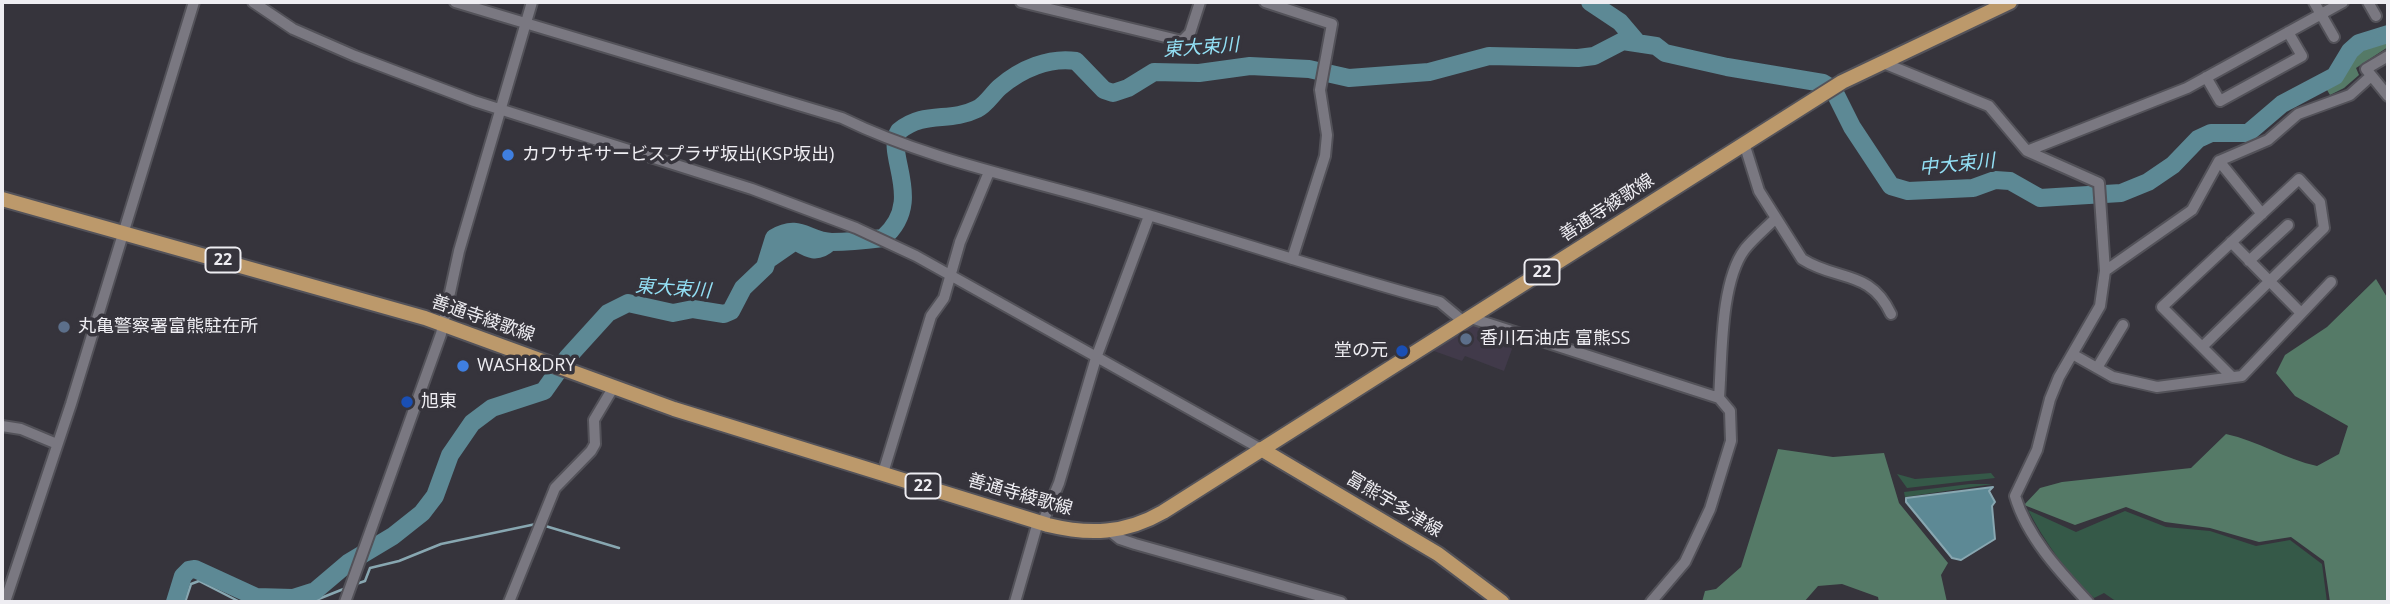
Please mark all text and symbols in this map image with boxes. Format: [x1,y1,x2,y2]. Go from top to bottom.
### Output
water label: 東大束川 [1162,34,1240,62]
place label: カワサキサービスプラザ坂出(KSP坂出) [522,144,834,166]
marker: カワサキサービスプラザ坂出(KSP坂出) [500,147,516,163]
water label: 中大束川 [1918,150,1996,180]
street label: 善通寺綾歌線 [1556,170,1658,246]
road number: 22 [206,248,241,272]
road number: 22 [1524,260,1560,284]
water label: 東大束川 [634,275,712,303]
street label: 善通寺綾歌線 [428,291,538,347]
place label: 丸亀警察署富熊駐在所 [78,316,258,338]
marker: 丸亀警察署富熊駐在所 [56,319,72,335]
place label: 香川石油店 富熊SS [1480,328,1630,350]
marker: 香川石油店 富熊SS [1458,331,1474,347]
place label: 堂の元 [1334,340,1388,362]
marker: 堂の元 [1394,343,1410,359]
place label: WASH&DRY [477,355,575,377]
marker: WASH&DRY [455,358,471,374]
place label: 旭東 [421,391,457,413]
marker: 旭東 [399,394,415,410]
street label: 富熊宇多津線 [1342,468,1446,542]
street label: 善通寺綾歌線 [965,470,1075,520]
road number: 22 [906,474,940,499]

